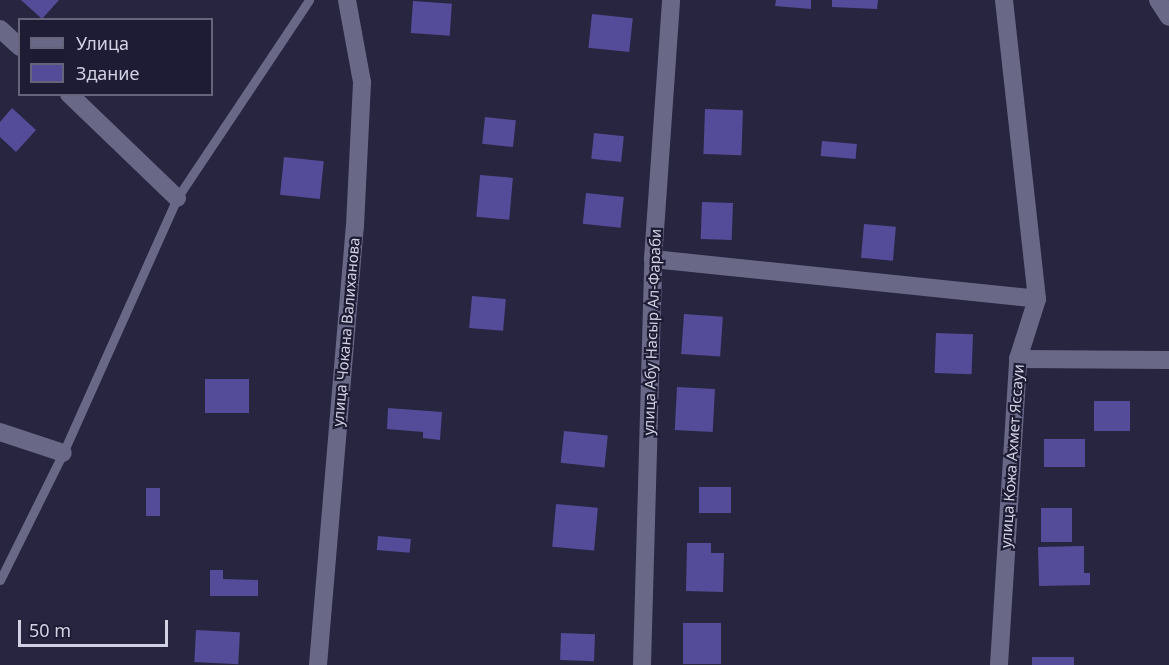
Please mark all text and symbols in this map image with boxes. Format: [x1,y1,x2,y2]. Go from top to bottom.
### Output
legend [18,18,213,96]
text: Улица [76,31,129,55]
text: Здание [76,61,139,85]
street label: улица Абу Насыр Ал-Фараби [639,228,665,436]
street label: улица Чокана Валиханова [329,237,363,427]
street label: улица Кожа Ахмет Яссауи [997,363,1027,549]
scale bar [21,608,171,646]
text: 50 m [29,618,71,642]

